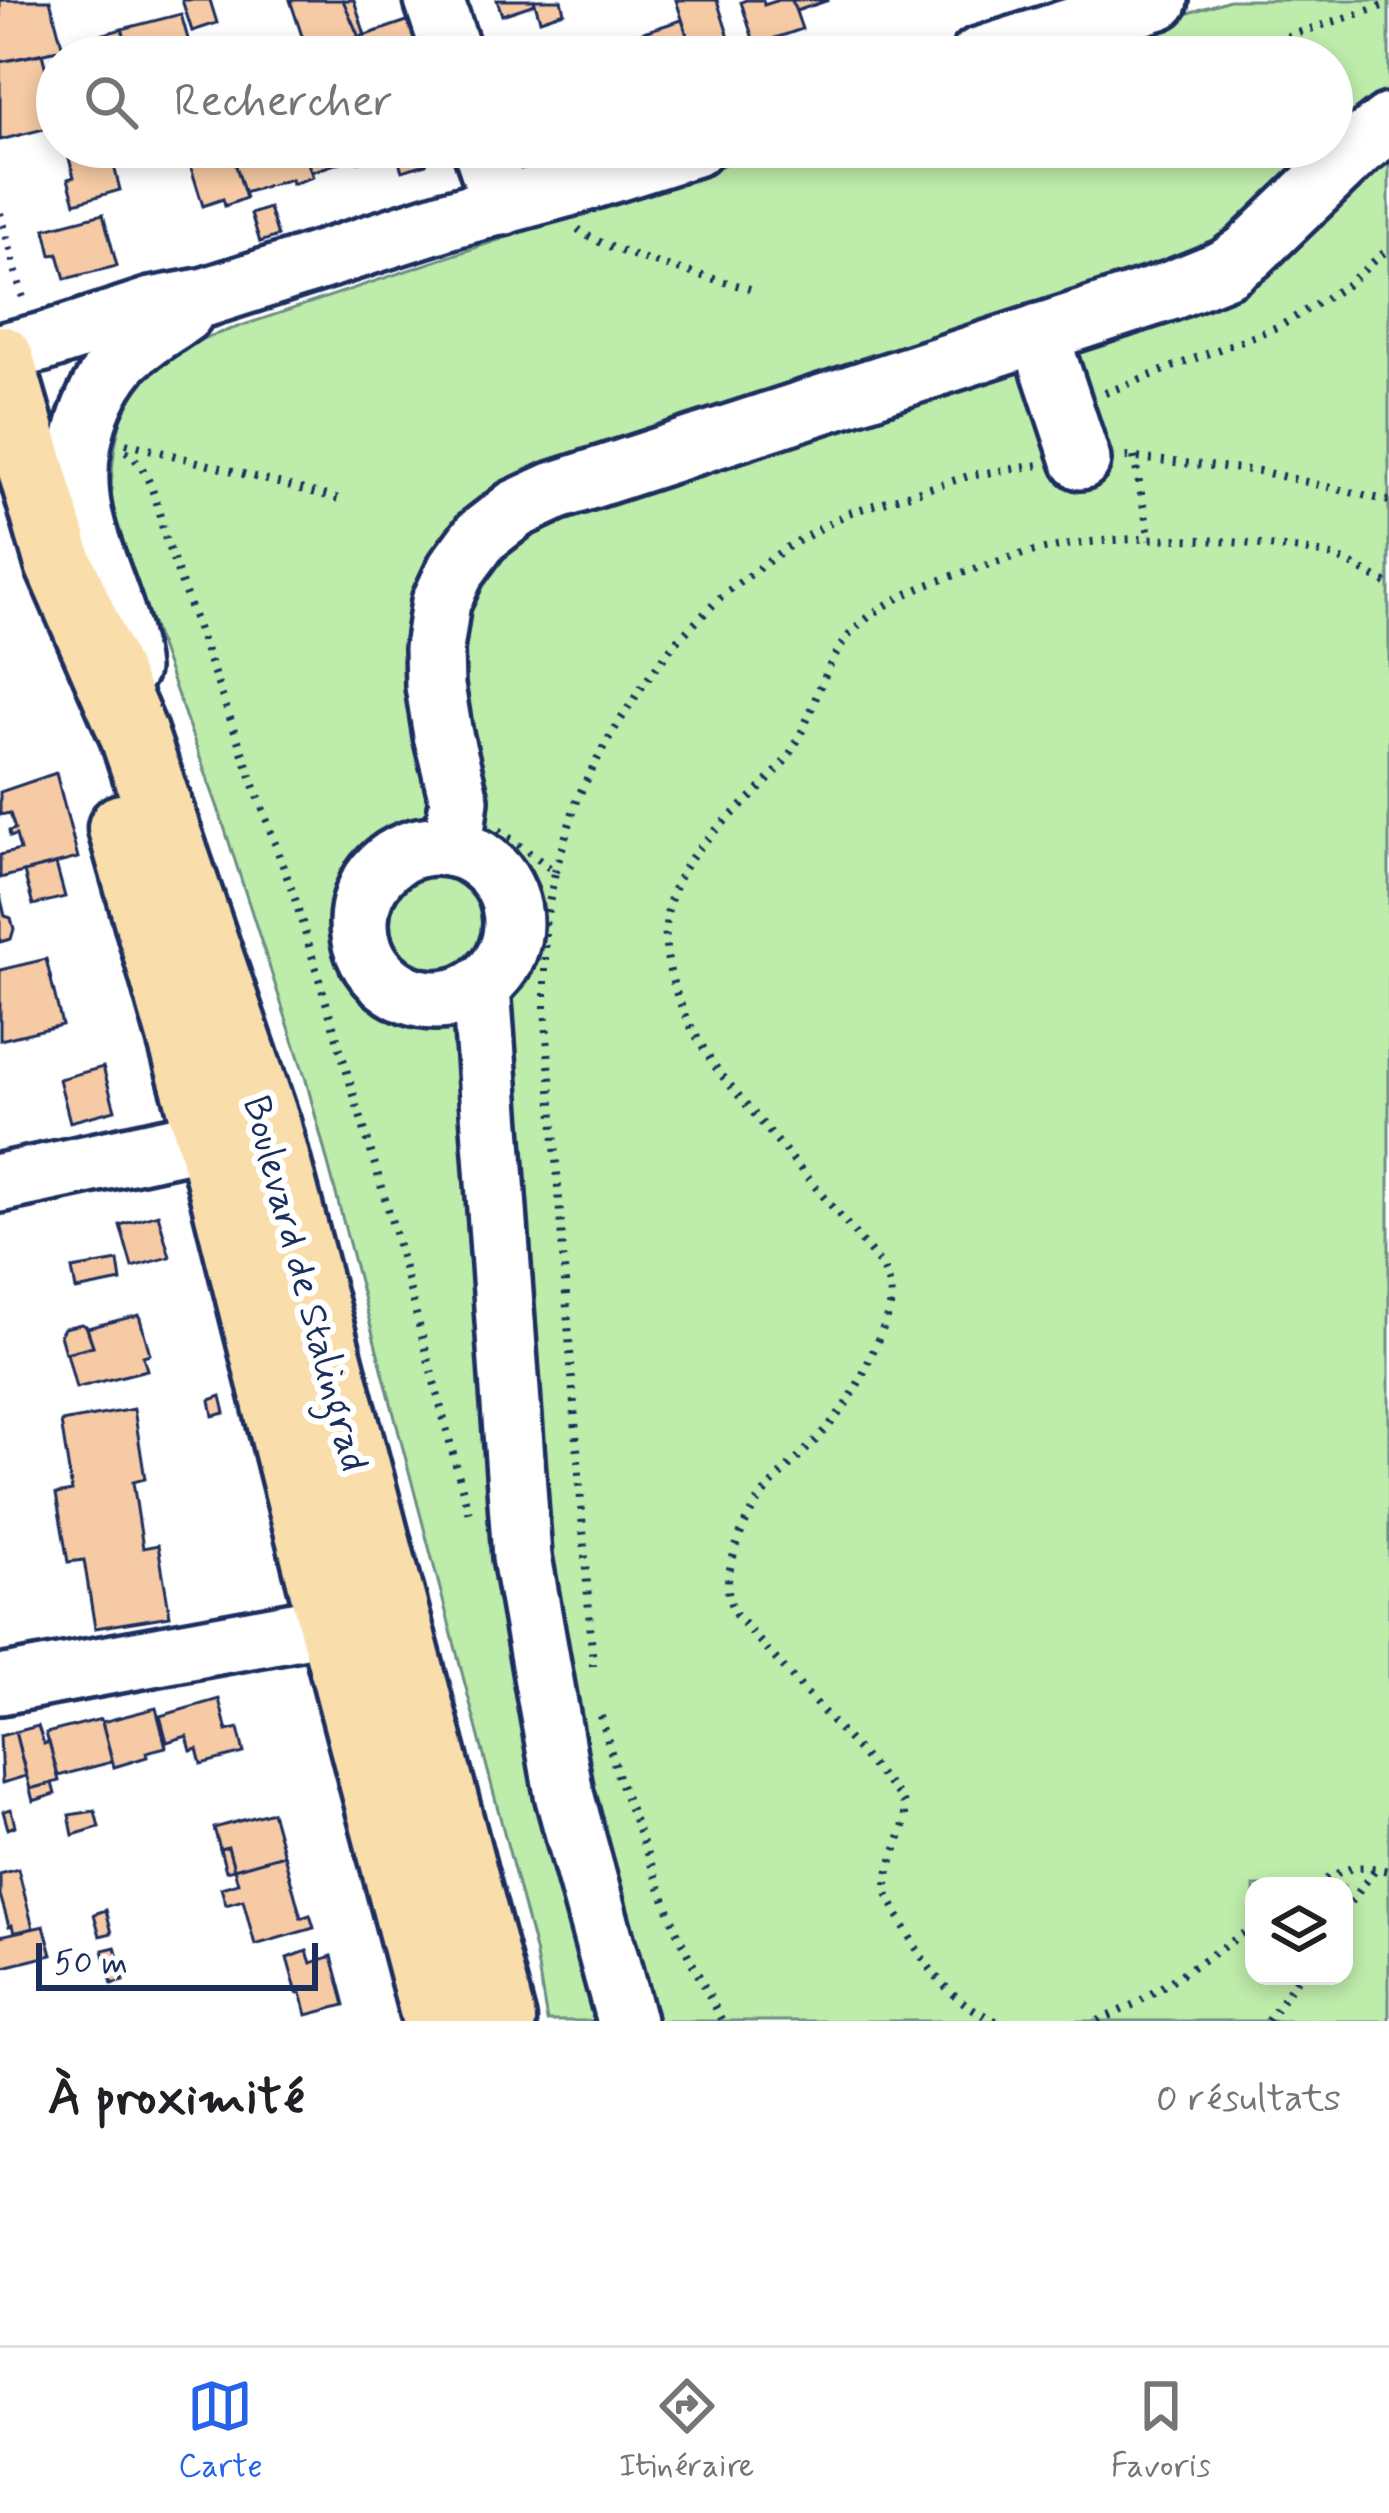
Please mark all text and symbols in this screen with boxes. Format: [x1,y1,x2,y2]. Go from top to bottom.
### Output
search box [36,36,1353,168]
icon: search [78,69,144,135]
text: Rechercher [174,73,393,132]
street label: Boulevard de Stalingrad [226,1091,378,1478]
map controls [1245,1877,1353,1985]
button: layers [1245,1877,1353,1985]
scale bar [36,1937,318,1990]
text: 50 m [54,1942,128,1986]
text: À proximité [48,2066,304,2132]
text: 0 résultats [1156,2074,1341,2125]
tab: Carte [178,2373,263,2489]
tab: Itinéraire [619,2373,754,2489]
tab: Favoris [1111,2373,1211,2489]

